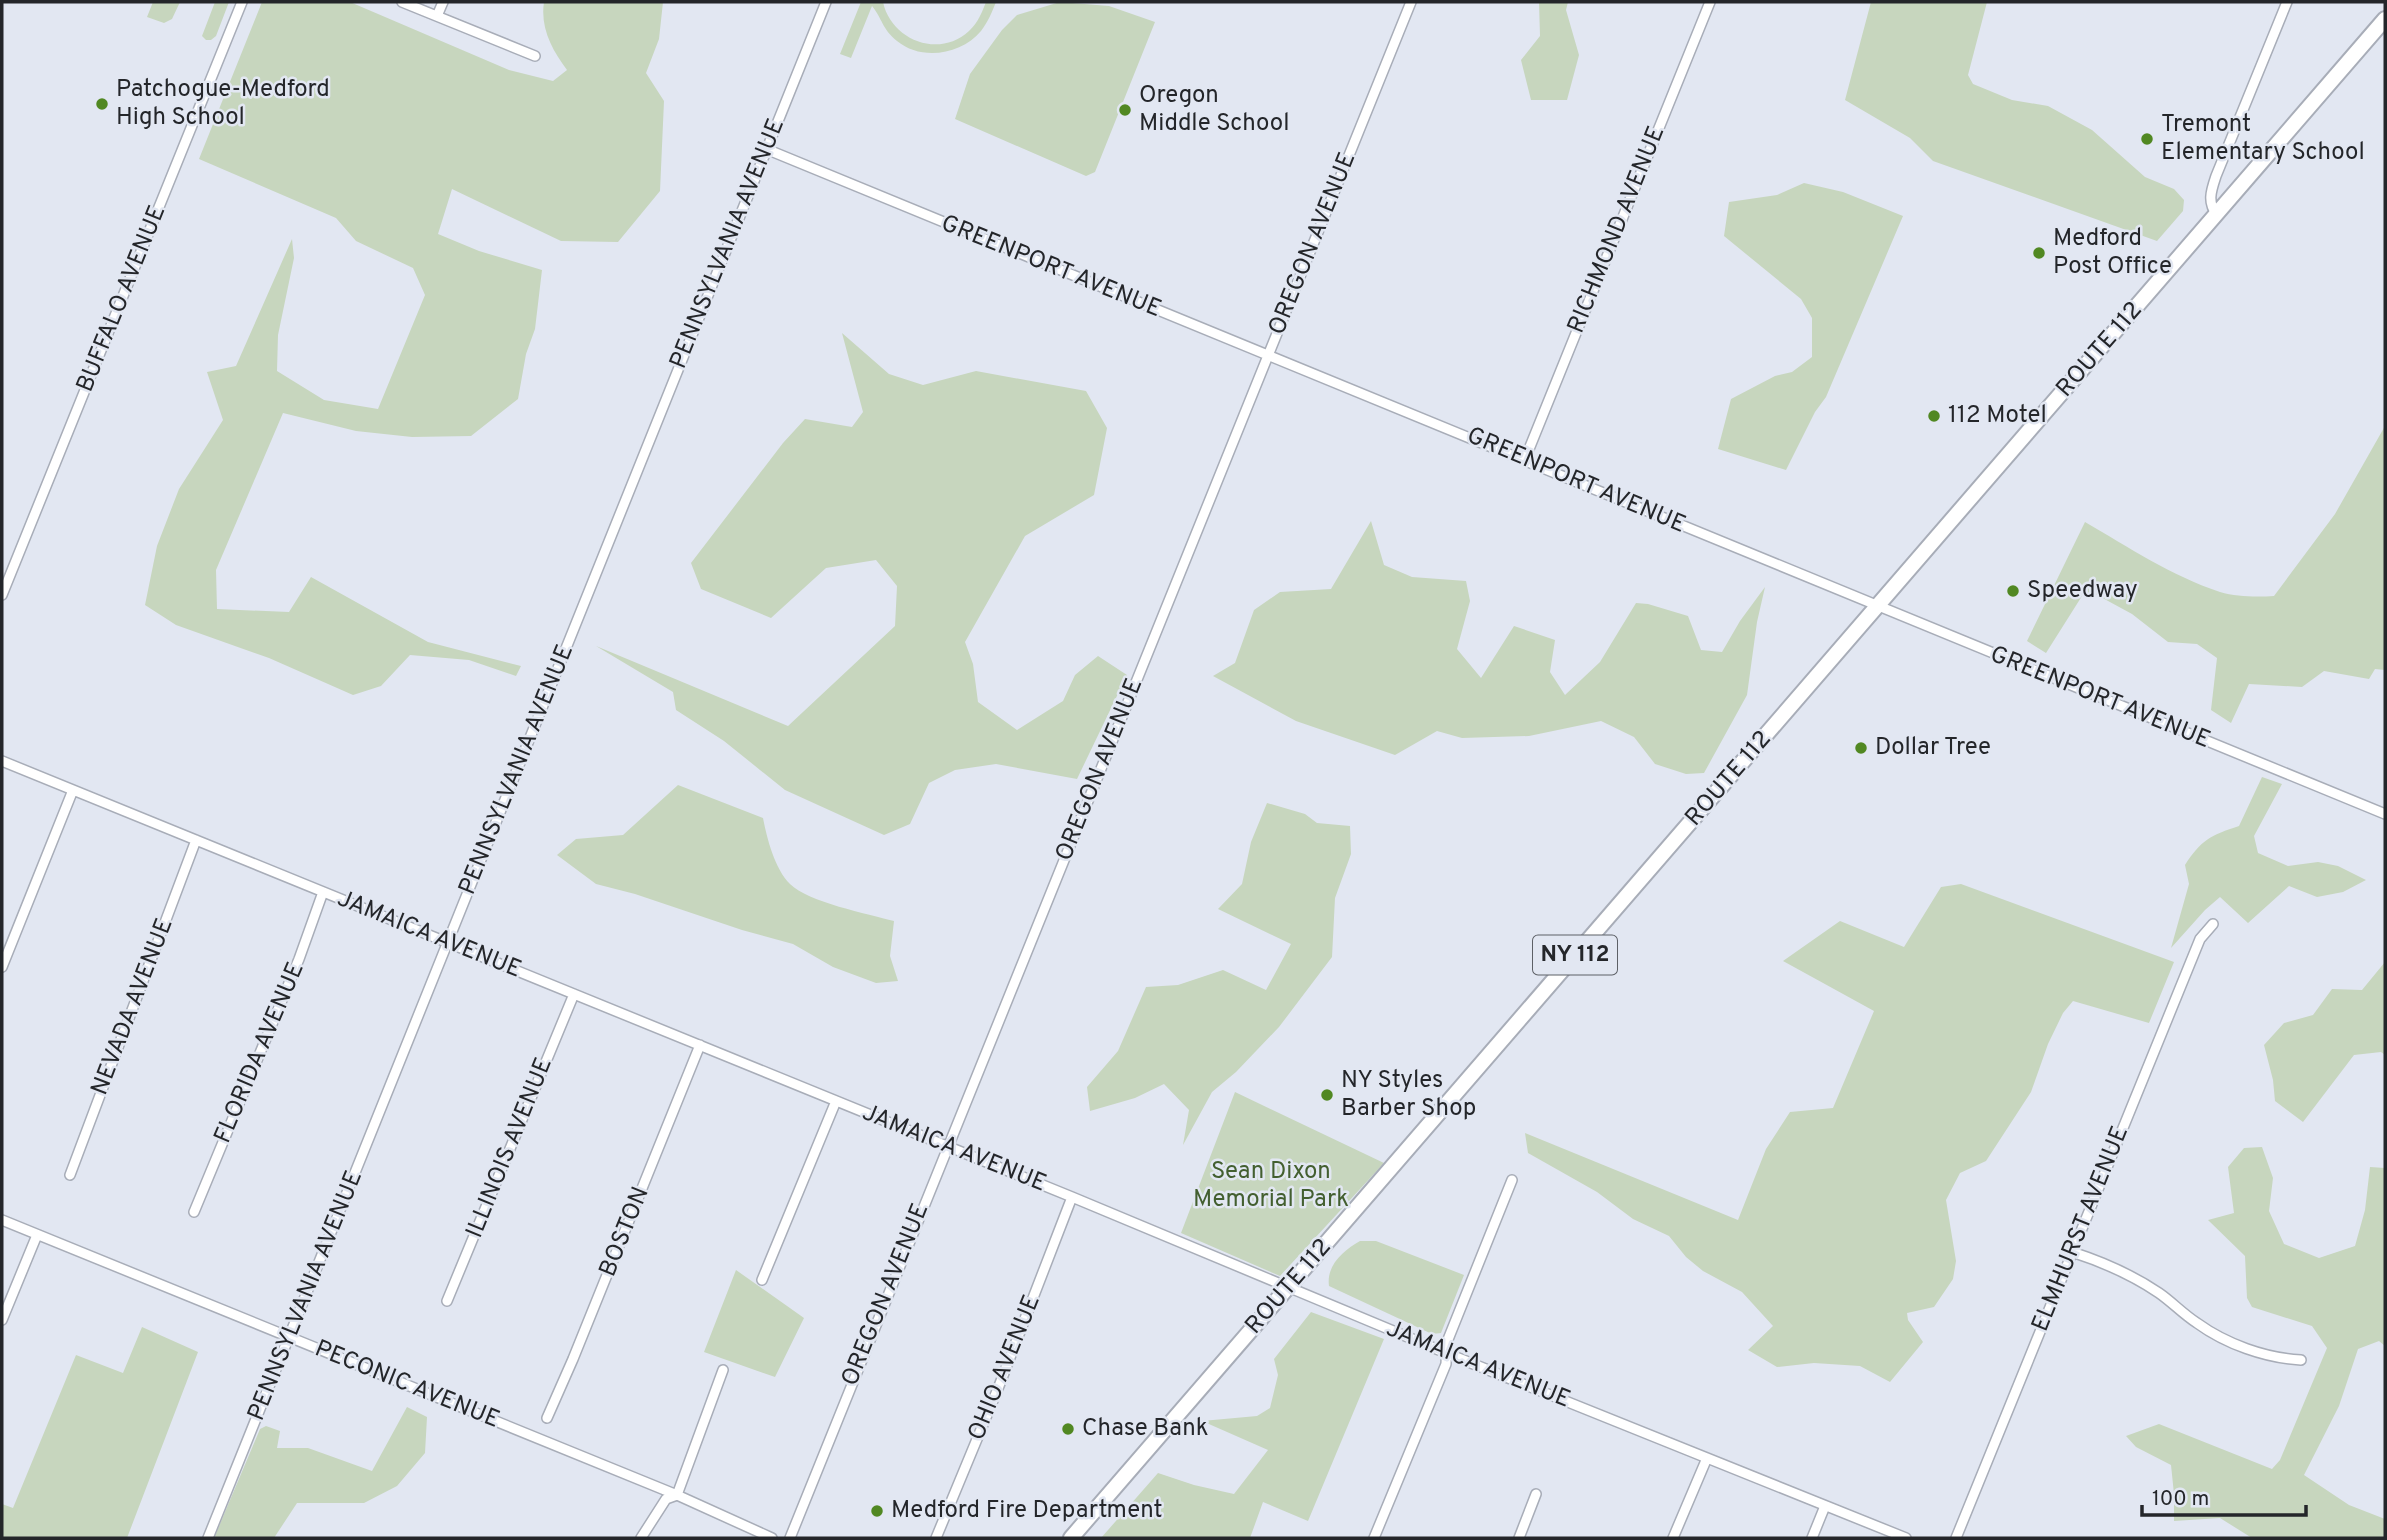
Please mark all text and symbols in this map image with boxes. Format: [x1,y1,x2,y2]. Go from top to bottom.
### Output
place label: Patchogue-Medford High School [116,75,330,133]
place label: Oregon Middle School [1139,81,1289,139]
marker: Patchogue-Medford High School [94,96,110,112]
marker: Oregon Middle School [1117,102,1133,118]
place label: Tremont Elementary School [2161,110,2365,168]
street label: PENNSYLVANIA AVENUE [664,115,792,373]
street label: RICHMOND AVENUE [1562,122,1672,338]
marker: Tremont Elementary School [2139,131,2155,147]
street label: OREGON AVENUE [1263,148,1363,340]
street label: BUFFALO AVENUE [71,201,173,397]
street label: GREENPORT AVENUE [936,209,1166,325]
place label: Medford Post Office [2053,224,2172,282]
marker: Medford Post Office [2031,245,2047,261]
street label: ROUTE 112 [2050,296,2150,404]
place label: 112 Motel [1948,401,2047,431]
marker: 112 Motel [1926,408,1942,424]
street label: GREENPORT AVENUE [1462,421,1690,541]
place label: Speedway [2027,576,2138,606]
marker: Speedway [2005,583,2021,599]
street label: GREENPORT AVENUE [1985,640,2215,756]
street label: PENNSYLVANIA AVENUE [453,641,581,899]
street label: OREGON AVENUE [1050,674,1150,866]
street label: ROUTE 112 [1679,725,1779,833]
place label: Dollar Tree [1875,733,1991,763]
marker: Dollar Tree [1853,740,1869,756]
street label: JAMAICA AVENUE [333,884,525,986]
street label: NEVADA AVENUE [85,914,181,1100]
road number: NY 112 [1533,936,1617,974]
street label: FLORIDA AVENUE [208,958,312,1148]
street label: ILLINOIS AVENUE [460,1053,560,1243]
place label: NY Styles Barber Shop [1341,1066,1476,1124]
marker: NY Styles Barber Shop [1319,1087,1335,1103]
street label: JAMAICA AVENUE [858,1098,1050,1200]
street label: ELMHURST AVENUE [2026,1122,2136,1336]
park label: Sean Dixon Memorial Park [1193,1157,1349,1215]
street label: PENNSYLVANIA AVENUE [242,1167,370,1425]
street label: BOSTON [593,1183,657,1281]
street label: OREGON AVENUE [836,1199,936,1391]
street label: ROUTE 112 [1239,1233,1339,1341]
street label: OHIO AVENUE [962,1291,1048,1445]
street label: JAMAICA AVENUE [1382,1314,1574,1416]
street label: PECONIC AVENUE [310,1334,504,1436]
place label: Chase Bank [1082,1414,1209,1444]
marker: Chase Bank [1060,1421,1076,1437]
scale bar [2142,1474,2306,1518]
text: 100 m [2152,1486,2209,1513]
place label: Medford Fire Department [891,1496,1163,1526]
marker: Medford Fire Department [869,1503,885,1519]

